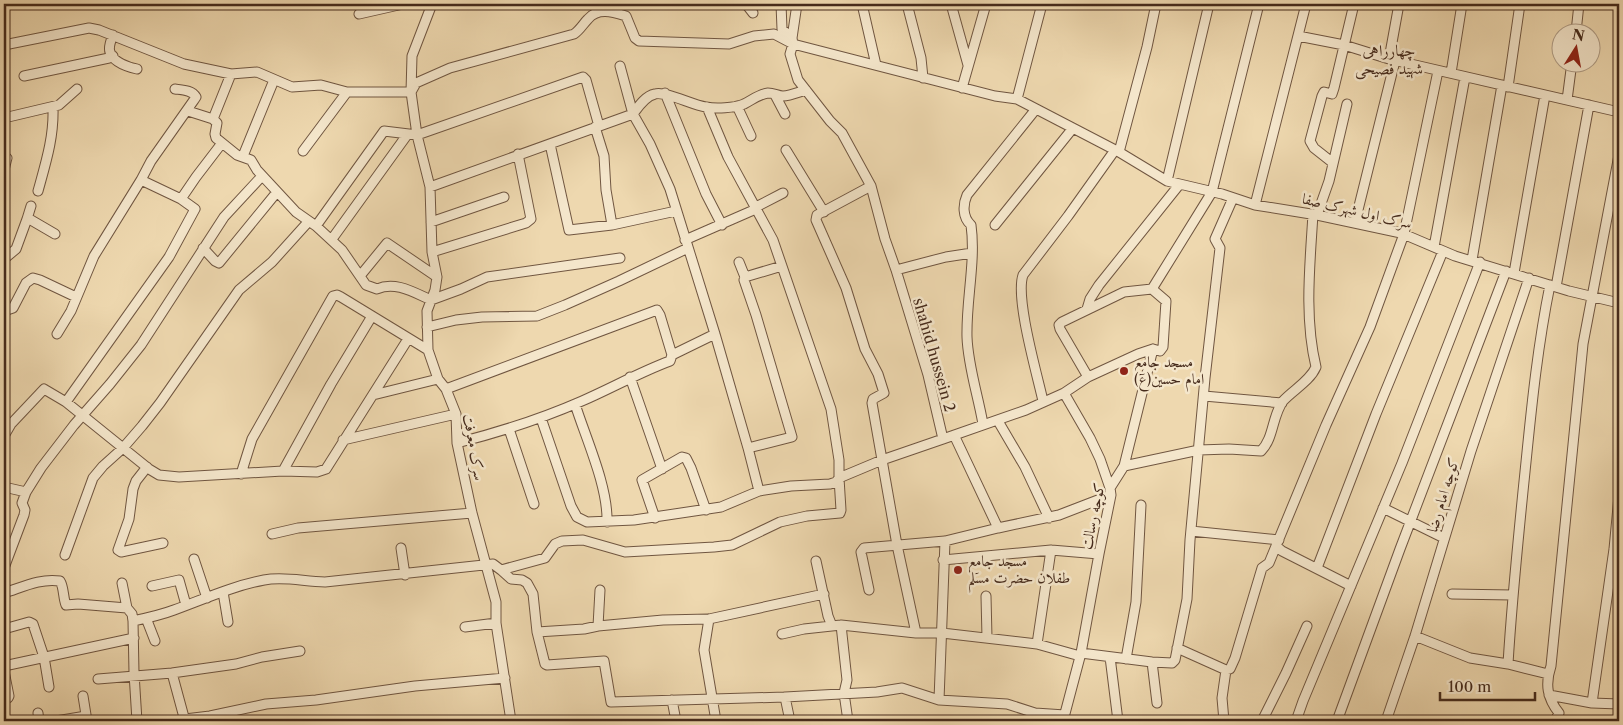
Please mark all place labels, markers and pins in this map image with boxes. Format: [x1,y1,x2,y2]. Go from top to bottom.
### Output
place label: مسجد جامع امام حسین(ع) [1134,352,1204,392]
marker: مسجد جامع امام حسین(ع) [1118,365,1130,377]
place label: مسجد جامع طفلان حضرت مسلم [968,551,1070,593]
marker: مسجد جامع طفلان حضرت مسلم [952,564,964,576]

